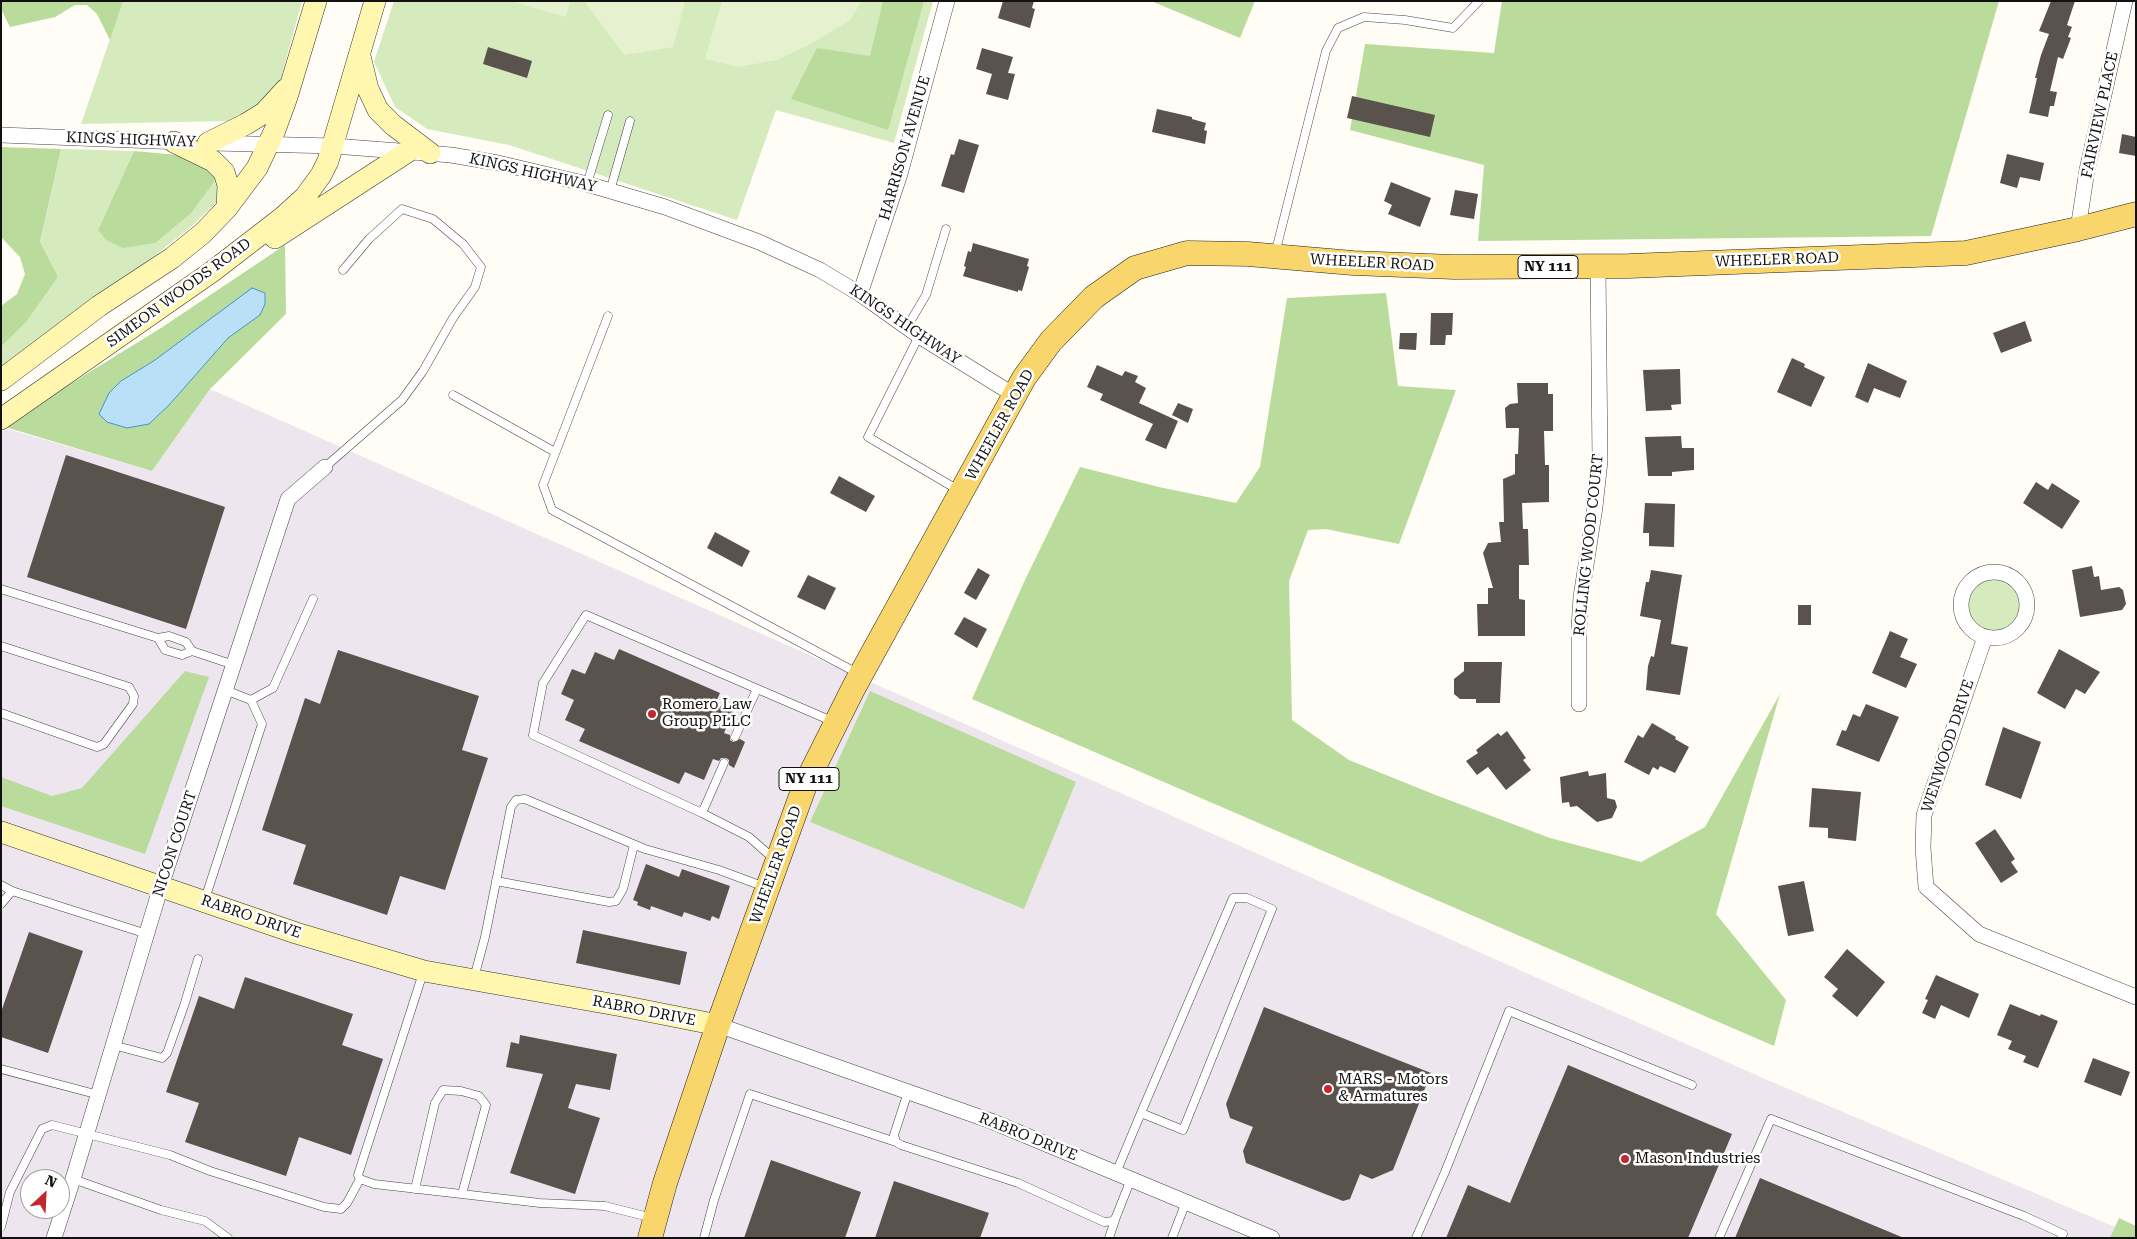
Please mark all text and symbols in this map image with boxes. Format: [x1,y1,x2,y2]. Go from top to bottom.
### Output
street label: FAIRVIEW PLACE [2078,50,2122,180]
street label: HARRISON AVENUE [876,74,934,222]
street label: KINGS HIGHWAY [66,129,196,151]
street label: KINGS HIGHWAY [468,150,598,196]
street label: SIMEON WOODS ROAD [103,235,255,351]
street label: WHEELER ROAD [1715,249,1839,271]
street label: WHEELER ROAD [1310,251,1434,275]
road number: NY 111 [1518,256,1578,278]
street label: KINGS HIGHWAY [846,281,964,369]
street label: WHEELER ROAD [962,366,1038,484]
street label: ROLLING WOOD COURT [1570,453,1608,637]
street label: WENWOOD DRIVE [1918,677,1978,815]
place label: Romero Law Group PLLC [662,696,752,731]
marker: Romero Law Group PLLC [646,708,658,720]
road number: NY 111 [779,768,839,791]
street label: NICON COURT [149,788,201,900]
street label: WHEELER ROAD [746,804,806,926]
street label: RABRO DRIVE [198,891,304,943]
street label: RABRO DRIVE [591,992,697,1030]
place label: MARS - Motors & Armatures [1338,1071,1448,1106]
marker: MARS - Motors & Armatures [1322,1083,1334,1095]
street label: RABRO DRIVE [976,1109,1080,1165]
place label: Mason Industries [1635,1150,1760,1168]
marker: Mason Industries [1619,1153,1631,1165]
north arrow [20,1169,70,1219]
text: N [43,1172,59,1191]

